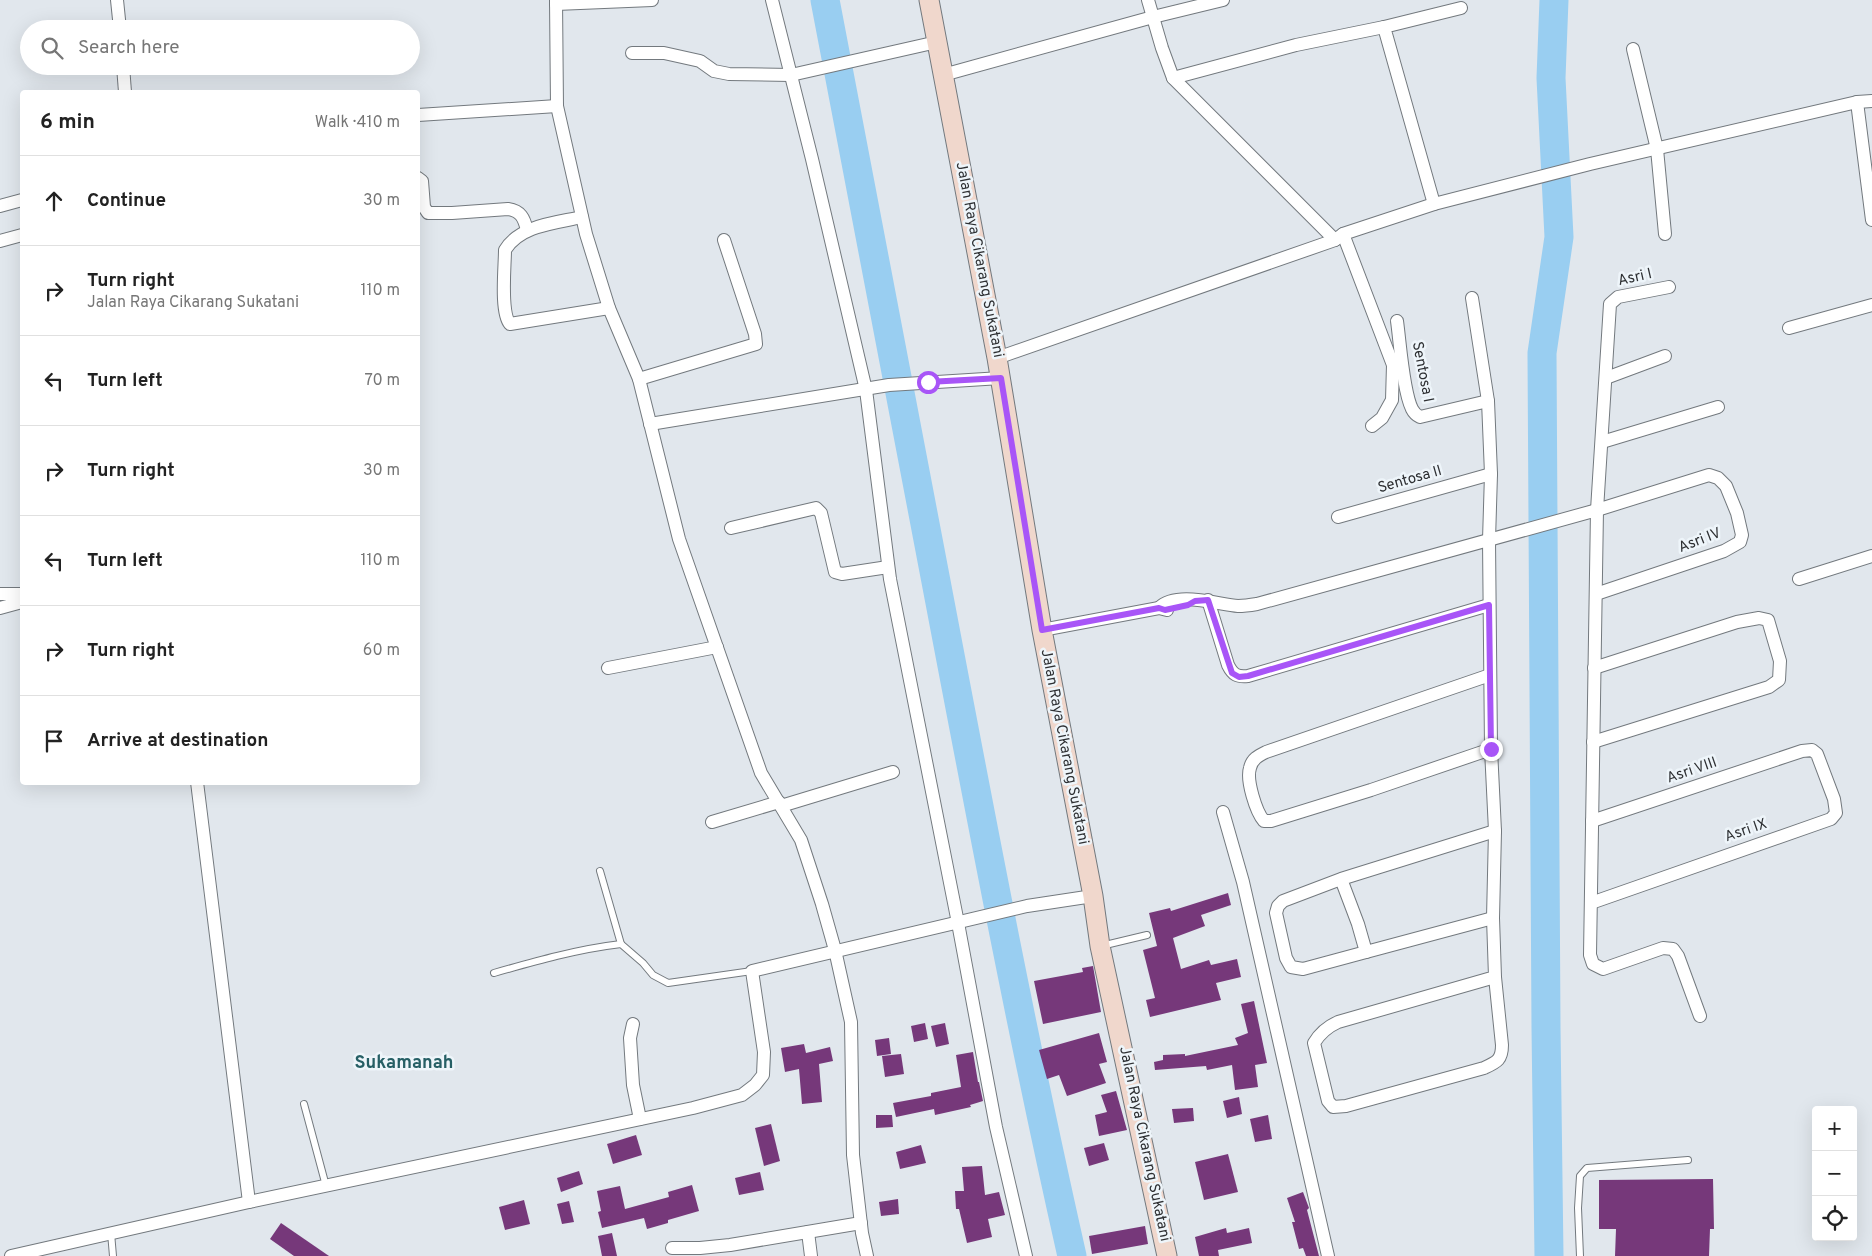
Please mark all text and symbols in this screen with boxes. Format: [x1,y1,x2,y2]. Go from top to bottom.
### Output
search box [20,20,420,75]
icon: search [38,34,66,62]
text: Search here [78,36,180,60]
text: 6 min [40,109,95,136]
text: Walk · 410 m [315,113,400,133]
street label: Jalan Raya Cikarang Sukatani [951,161,1007,359]
icon: ahead [40,187,68,215]
text: Continue [87,189,166,213]
text: 30 m [363,191,400,211]
street label: Asri I [1616,265,1654,291]
text: Turn right [87,269,175,293]
icon: right [40,277,68,305]
text: 110 m [360,281,400,301]
text: Jalan Raya Cikarang Sukatani [87,293,299,313]
street label: Sentosa I [1407,340,1437,404]
icon: left [40,367,68,395]
text: Turn left [87,369,163,393]
text: 70 m [365,371,400,391]
route start [917,371,940,394]
icon: right [40,457,68,485]
text: Turn right [87,459,175,483]
text: 30 m [363,461,400,481]
street label: Sentosa II [1376,462,1444,498]
street label: Asri IV [1676,524,1724,558]
icon: left [40,547,68,575]
text: Turn left [87,549,163,573]
text: 110 m [360,551,400,571]
icon: right [40,637,68,665]
text: Turn right [87,639,175,663]
text: 60 m [363,641,400,661]
street label: Jalan Raya Cikarang Sukatani [1036,648,1092,846]
icon: arrive [40,727,68,755]
text: Arrive at destination [87,729,268,753]
route end [1480,738,1503,761]
street label: Asri VIII [1664,754,1720,788]
street label: Asri IX [1722,815,1770,847]
street label: Jalan Raya Cikarang Sukatani [1114,1045,1174,1243]
district label: Sukamanah [355,1052,453,1075]
map controls [1812,1106,1857,1241]
button: + [1812,1106,1857,1151]
button: − [1812,1151,1857,1196]
button: locate [1812,1196,1857,1241]

